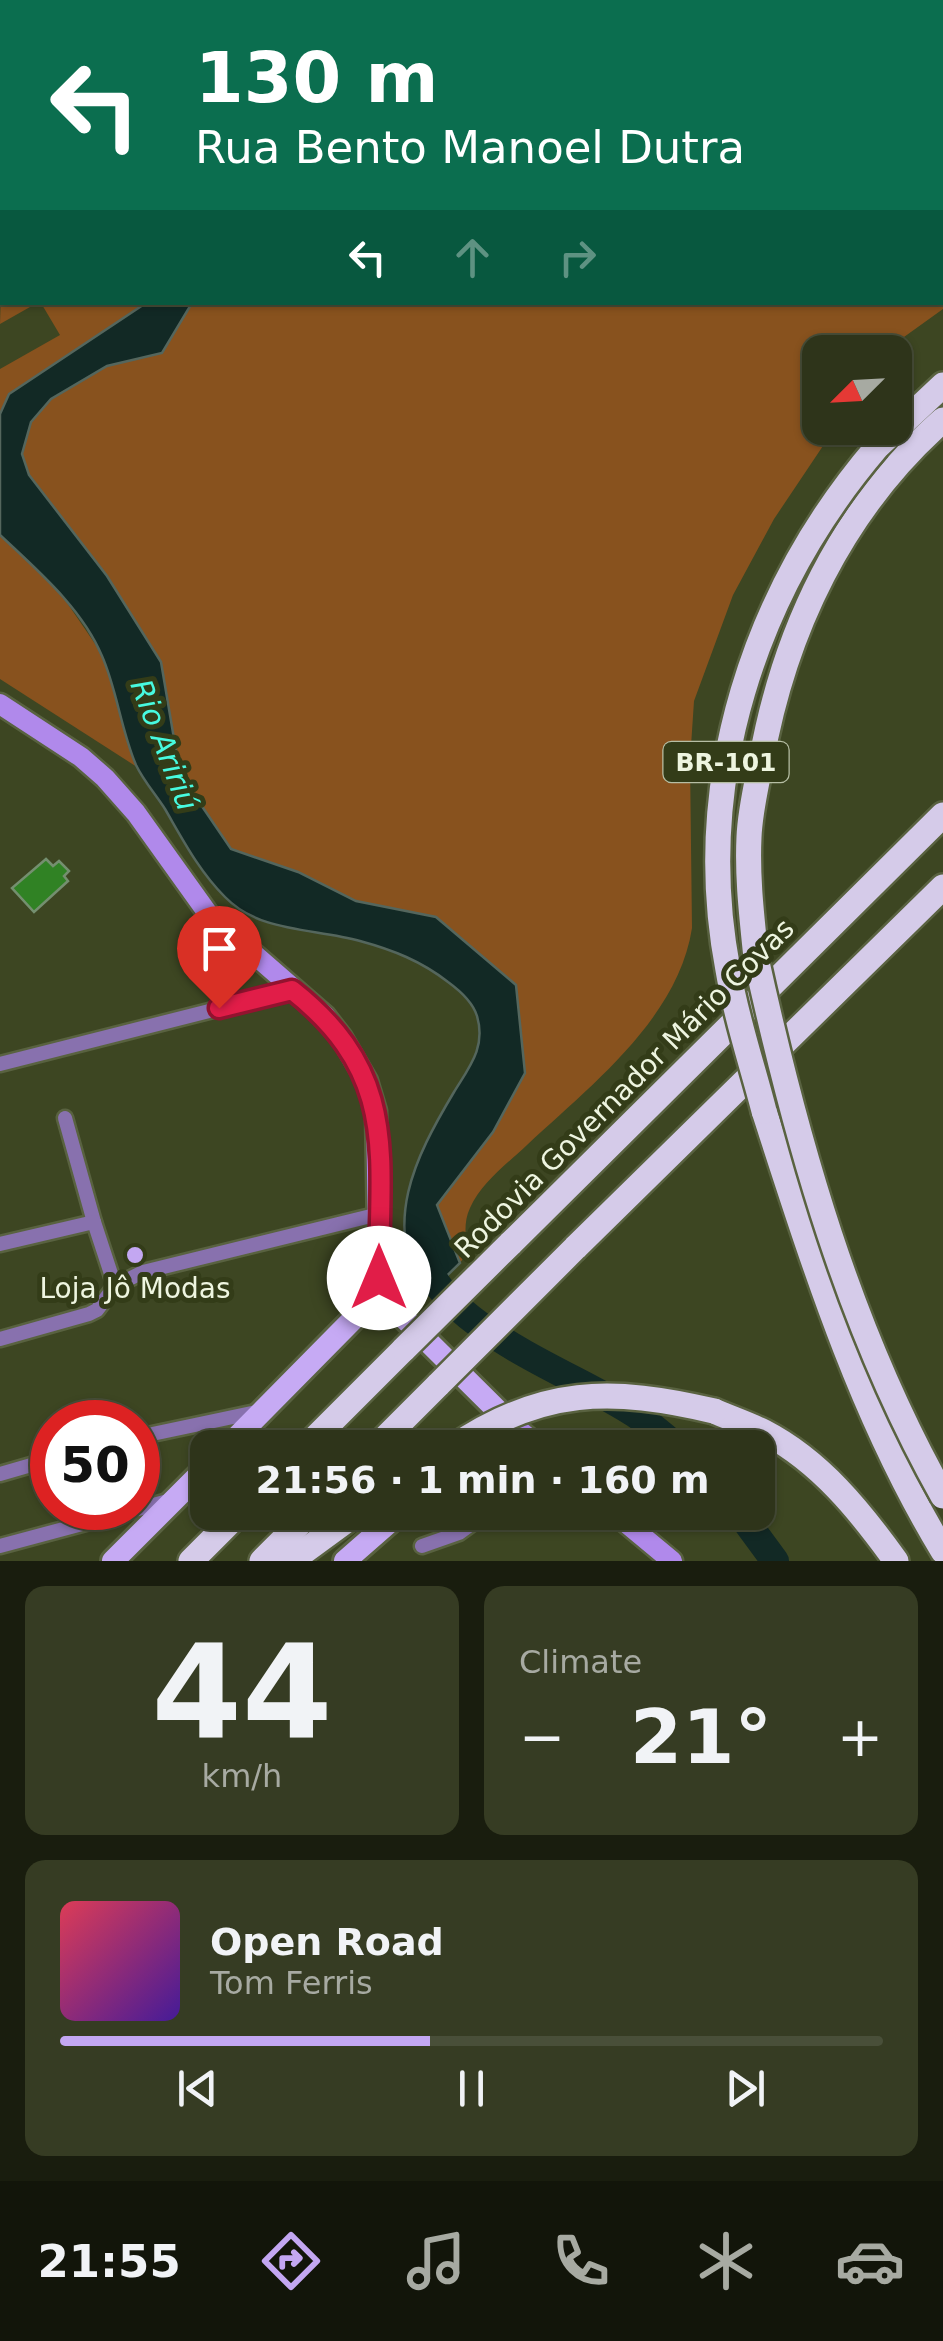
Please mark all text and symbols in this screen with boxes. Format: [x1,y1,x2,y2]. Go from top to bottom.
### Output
text: 130 m [195,37,438,119]
icon: left [30,40,160,170]
text: Rua Bento Manoel Dutra [195,121,745,174]
icon: left [340,230,395,285]
icon: ahead [445,230,500,285]
icon: right [550,230,605,285]
north arrow [802,335,912,445]
map controls [802,335,912,445]
water label: Rio Aririú [123,674,206,815]
road number: BR-101 [664,742,788,782]
pin [177,906,262,1009]
street label: Rodovia Governador Mário Covas [448,912,801,1265]
icon: arrive [192,921,247,976]
position arrow [327,1226,431,1330]
marker: Loja Jô Modas [124,1244,146,1266]
place label: Loja Jô Modas [39,1272,231,1305]
speed limit sign: 50 [30,1400,160,1530]
text: 21:56 · 1 min · 160 m [255,1458,710,1502]
text: 44 [152,1616,332,1768]
text: Climate [519,1643,642,1681]
text: 21° [630,1693,772,1781]
text: − [519,1705,565,1769]
text: + [837,1705,883,1769]
text: km/h [202,1757,282,1795]
text: Open Road [210,1920,444,1964]
text: Tom Ferris [210,1964,373,2002]
icon: previous [170,2061,225,2116]
icon: pause [444,2061,499,2116]
icon: next [718,2061,773,2116]
icon: directions [256,2226,326,2296]
icon: music [401,2226,471,2296]
icon: phone [546,2226,616,2296]
icon: climate [691,2226,761,2296]
icon: car [835,2226,905,2296]
text: 21:55 [37,2235,181,2288]

